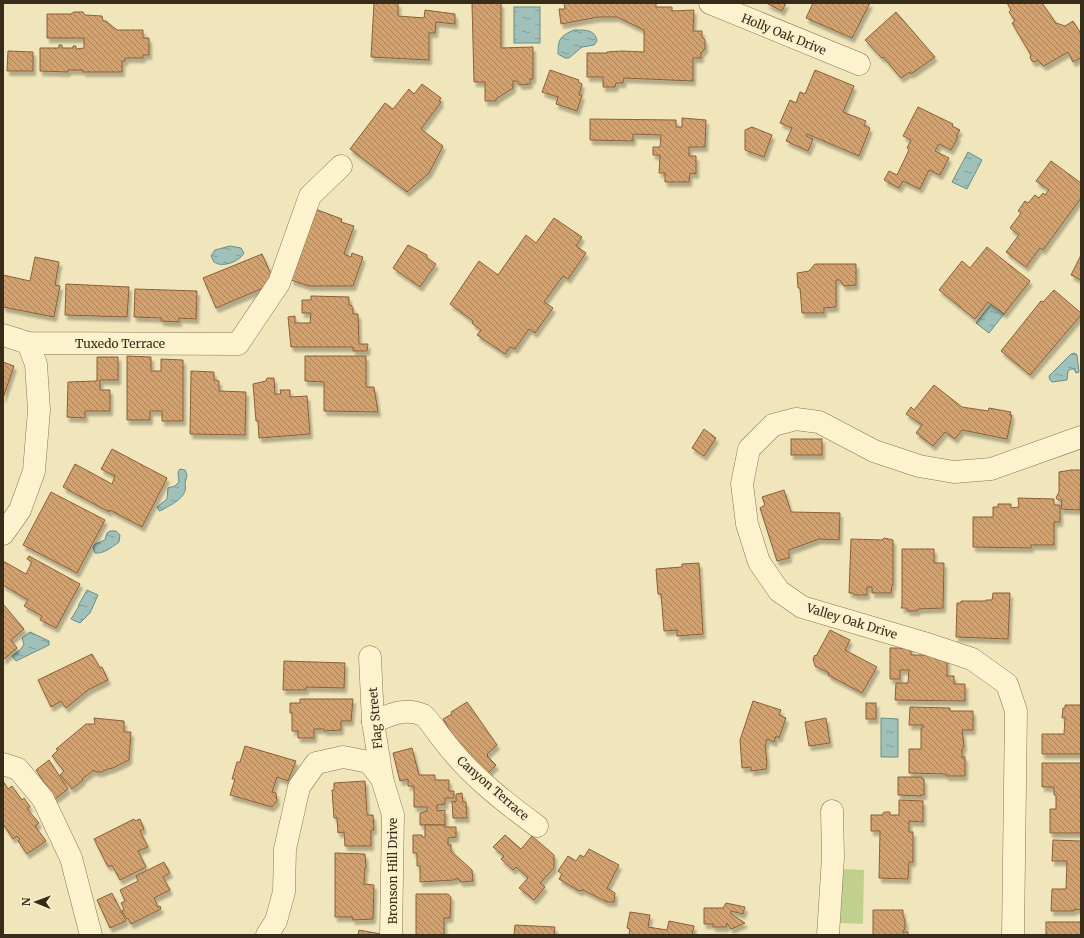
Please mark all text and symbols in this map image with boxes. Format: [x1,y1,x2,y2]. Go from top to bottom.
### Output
street label: Holly Oak Drive [739,10,829,58]
street label: Tuxedo Terrace [75,336,165,351]
street label: Valley Oak Drive [804,600,899,642]
street label: Flag Street [365,686,385,749]
street label: Canyon Terrace [454,753,532,823]
street label: Bronson Hill Drive [385,818,400,924]
north arrow [16,882,56,922]
text: N [19,897,33,906]

